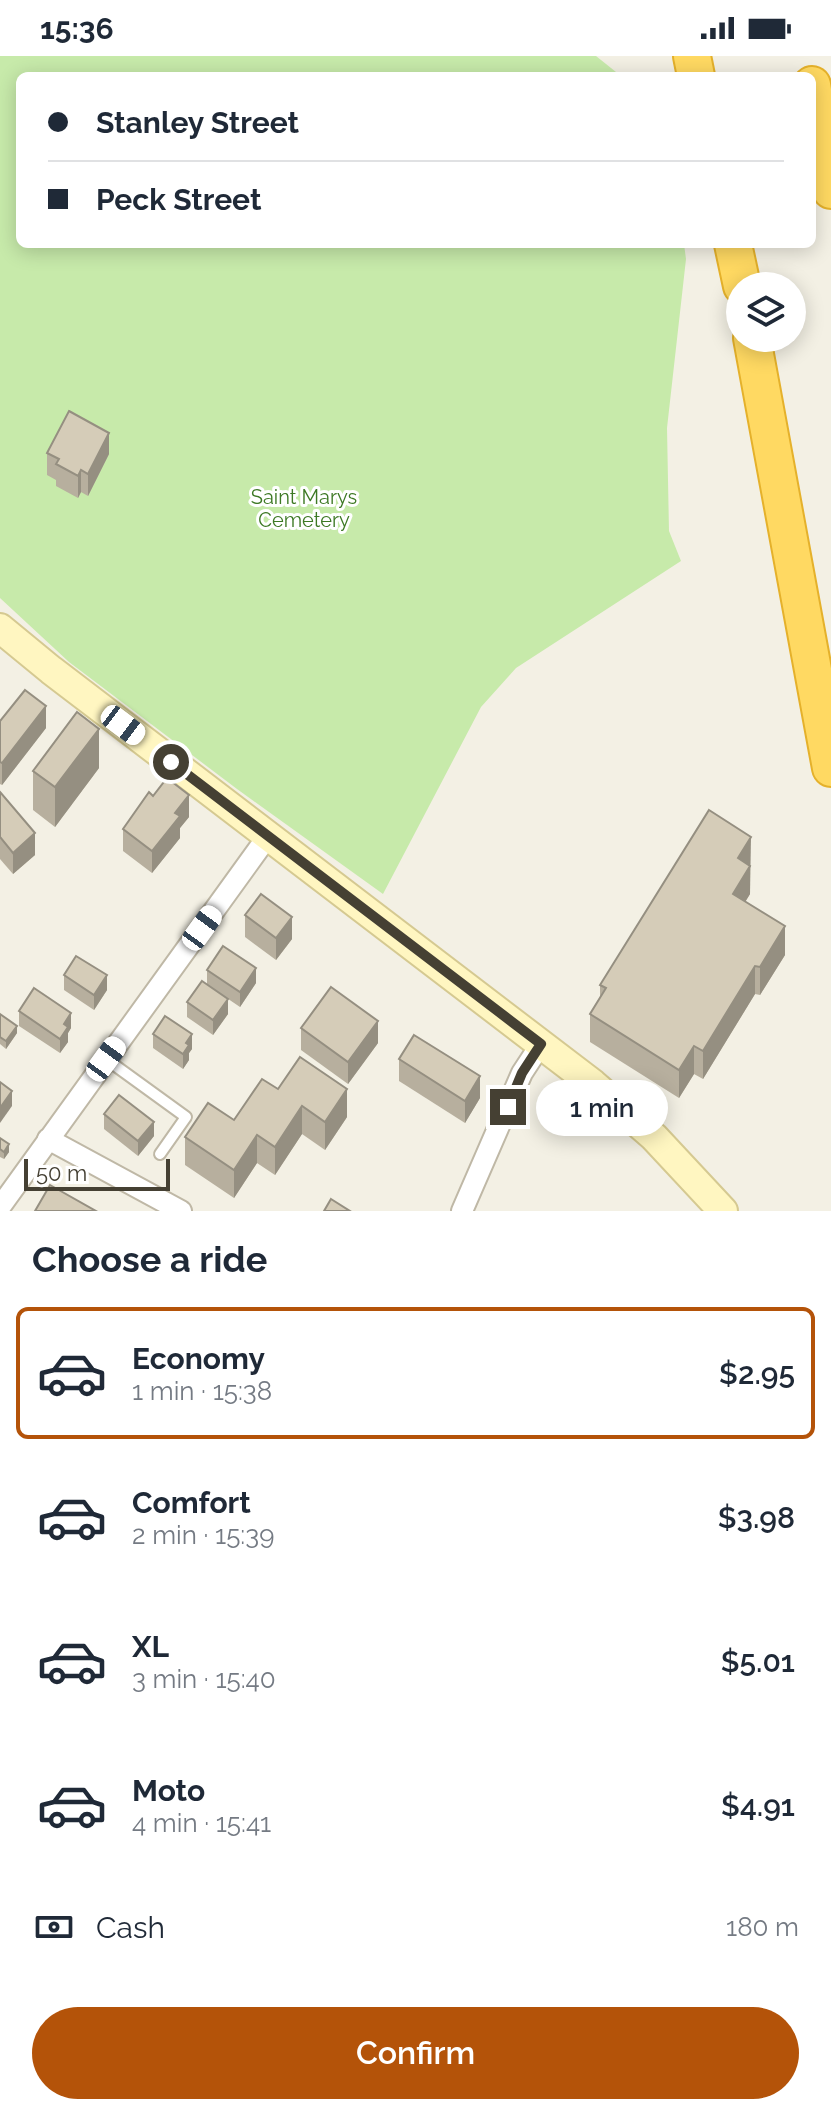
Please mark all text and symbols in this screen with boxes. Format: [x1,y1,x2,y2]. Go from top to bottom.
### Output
text: 15:36 [40,11,114,46]
text: Stanley Street [96,105,299,140]
text: Peck Street [96,182,261,217]
map controls [726,272,806,352]
button: layers [726,272,806,352]
park label: Saint Marys Cemetery [251,485,357,532]
car [97,701,149,749]
route start [153,744,189,780]
car [178,902,226,954]
car [82,1033,130,1085]
callout: 1 min [536,1079,668,1135]
route end [490,1089,526,1125]
text: 1 min [570,1093,634,1123]
scale bar [24,1155,170,1191]
text: 50 m [36,1160,87,1186]
text: Choose a ride [32,1238,267,1280]
icon: car [36,1337,108,1409]
text: Economy [132,1341,265,1376]
text: $2.95 [719,1356,795,1391]
text: 1 min · 15:38 [132,1376,272,1406]
icon: car [36,1481,108,1553]
text: Comfort [132,1485,251,1520]
text: $3.98 [718,1500,795,1535]
text: 2 min · 15:39 [132,1520,274,1550]
icon: car [36,1625,108,1697]
text: XL [132,1629,169,1664]
text: $5.01 [721,1644,795,1679]
text: 3 min · 15:40 [132,1664,276,1694]
icon: car [36,1769,108,1841]
text: Moto [132,1773,205,1808]
text: $4.91 [721,1788,795,1823]
text: 4 min · 15:41 [132,1808,271,1838]
icon: cash [32,1905,76,1949]
text: Cash [96,1910,165,1945]
text: 180 m [726,1912,799,1942]
button: Confirm [32,2007,799,2099]

